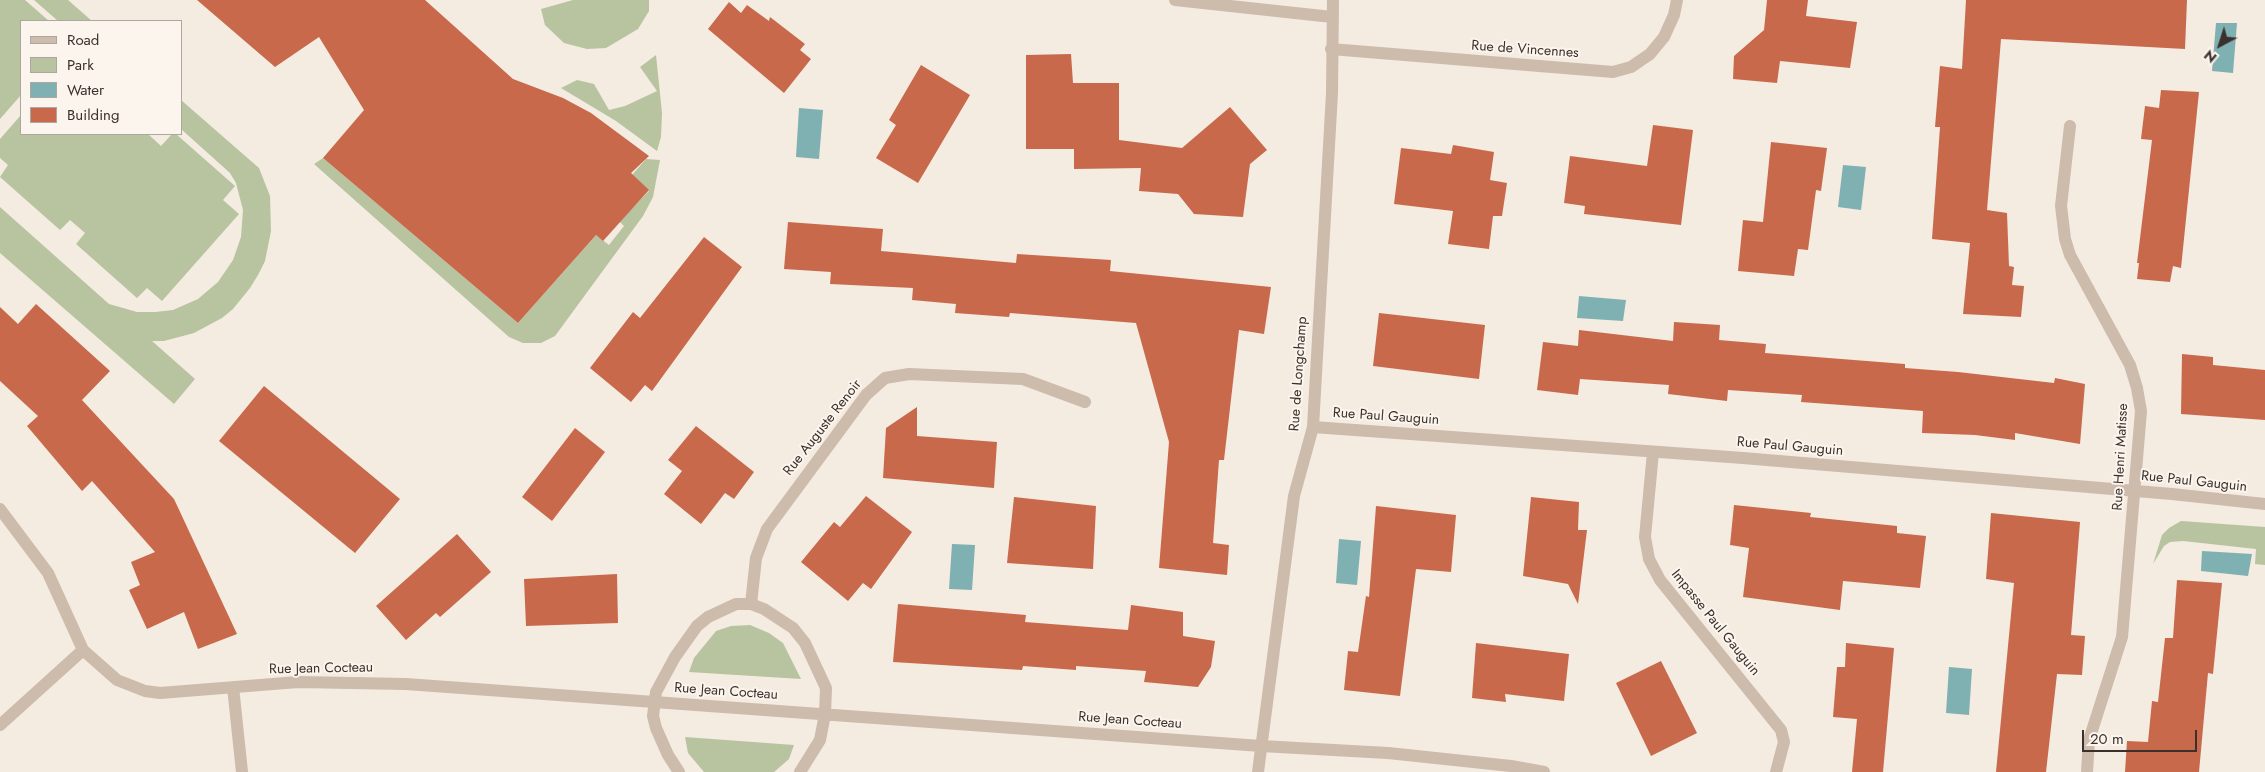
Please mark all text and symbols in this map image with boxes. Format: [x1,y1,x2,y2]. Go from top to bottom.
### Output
legend [20,20,182,135]
north arrow [2195,20,2245,70]
text: Road [67,29,99,51]
street label: Rue de Vincennes [1471,38,1579,62]
text: N [2200,45,2221,68]
text: Park [67,54,94,76]
text: Water [67,79,104,101]
text: Building [67,104,119,126]
street label: Rue de Longchamp [1287,316,1311,432]
street label: Rue Auguste Renoir [780,377,866,479]
street label: Rue Henri Matisse [2110,403,2132,511]
street label: Rue Paul Gauguin [1332,405,1440,429]
street label: Rue Paul Gauguin [1736,434,1844,460]
street label: Rue Paul Gauguin [2140,468,2248,496]
street label: Impasse Paul Gauguin [1667,567,1763,679]
street label: Rue Jean Cocteau [269,660,373,678]
street label: Rue Jean Cocteau [674,680,778,704]
street label: Rue Jean Cocteau [1078,709,1182,733]
scale bar [2085,720,2200,752]
text: 20 m [2090,728,2124,750]

